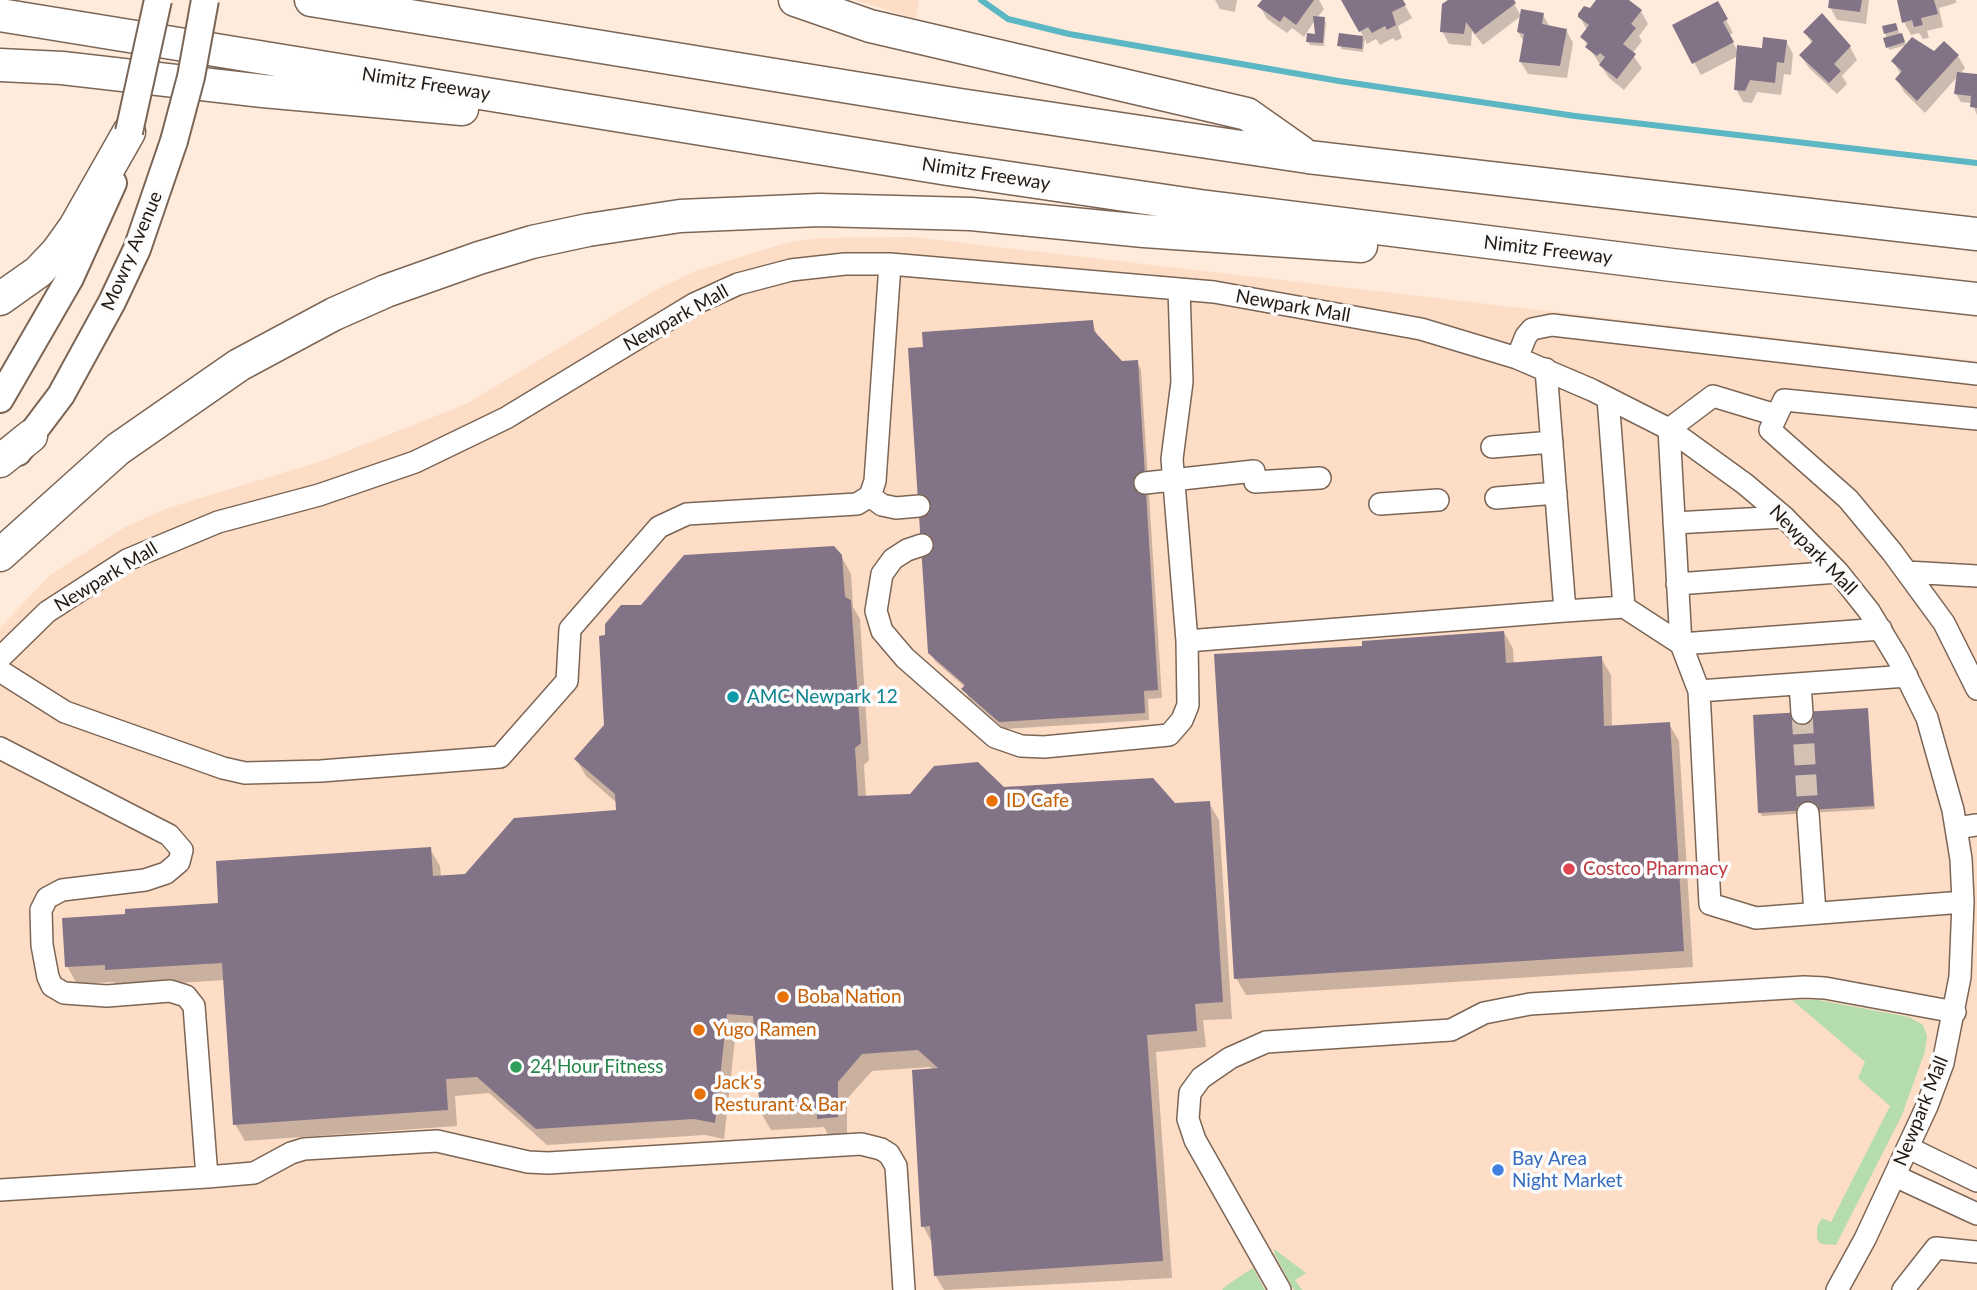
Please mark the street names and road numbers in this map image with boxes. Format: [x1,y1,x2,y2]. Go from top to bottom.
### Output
street label: Nimitz Freeway [360,63,492,105]
street label: Nimitz Freeway [920,153,1052,195]
street label: Mowry Avenue [97,188,167,314]
street label: Nimitz Freeway [1482,231,1614,269]
street label: Newpark Mall [620,280,732,356]
street label: Newpark Mall [1234,285,1352,327]
street label: Newpark Mall [1764,500,1862,600]
street label: Newpark Mall [50,537,162,617]
street label: Newpark Mall [1889,1053,1953,1169]

